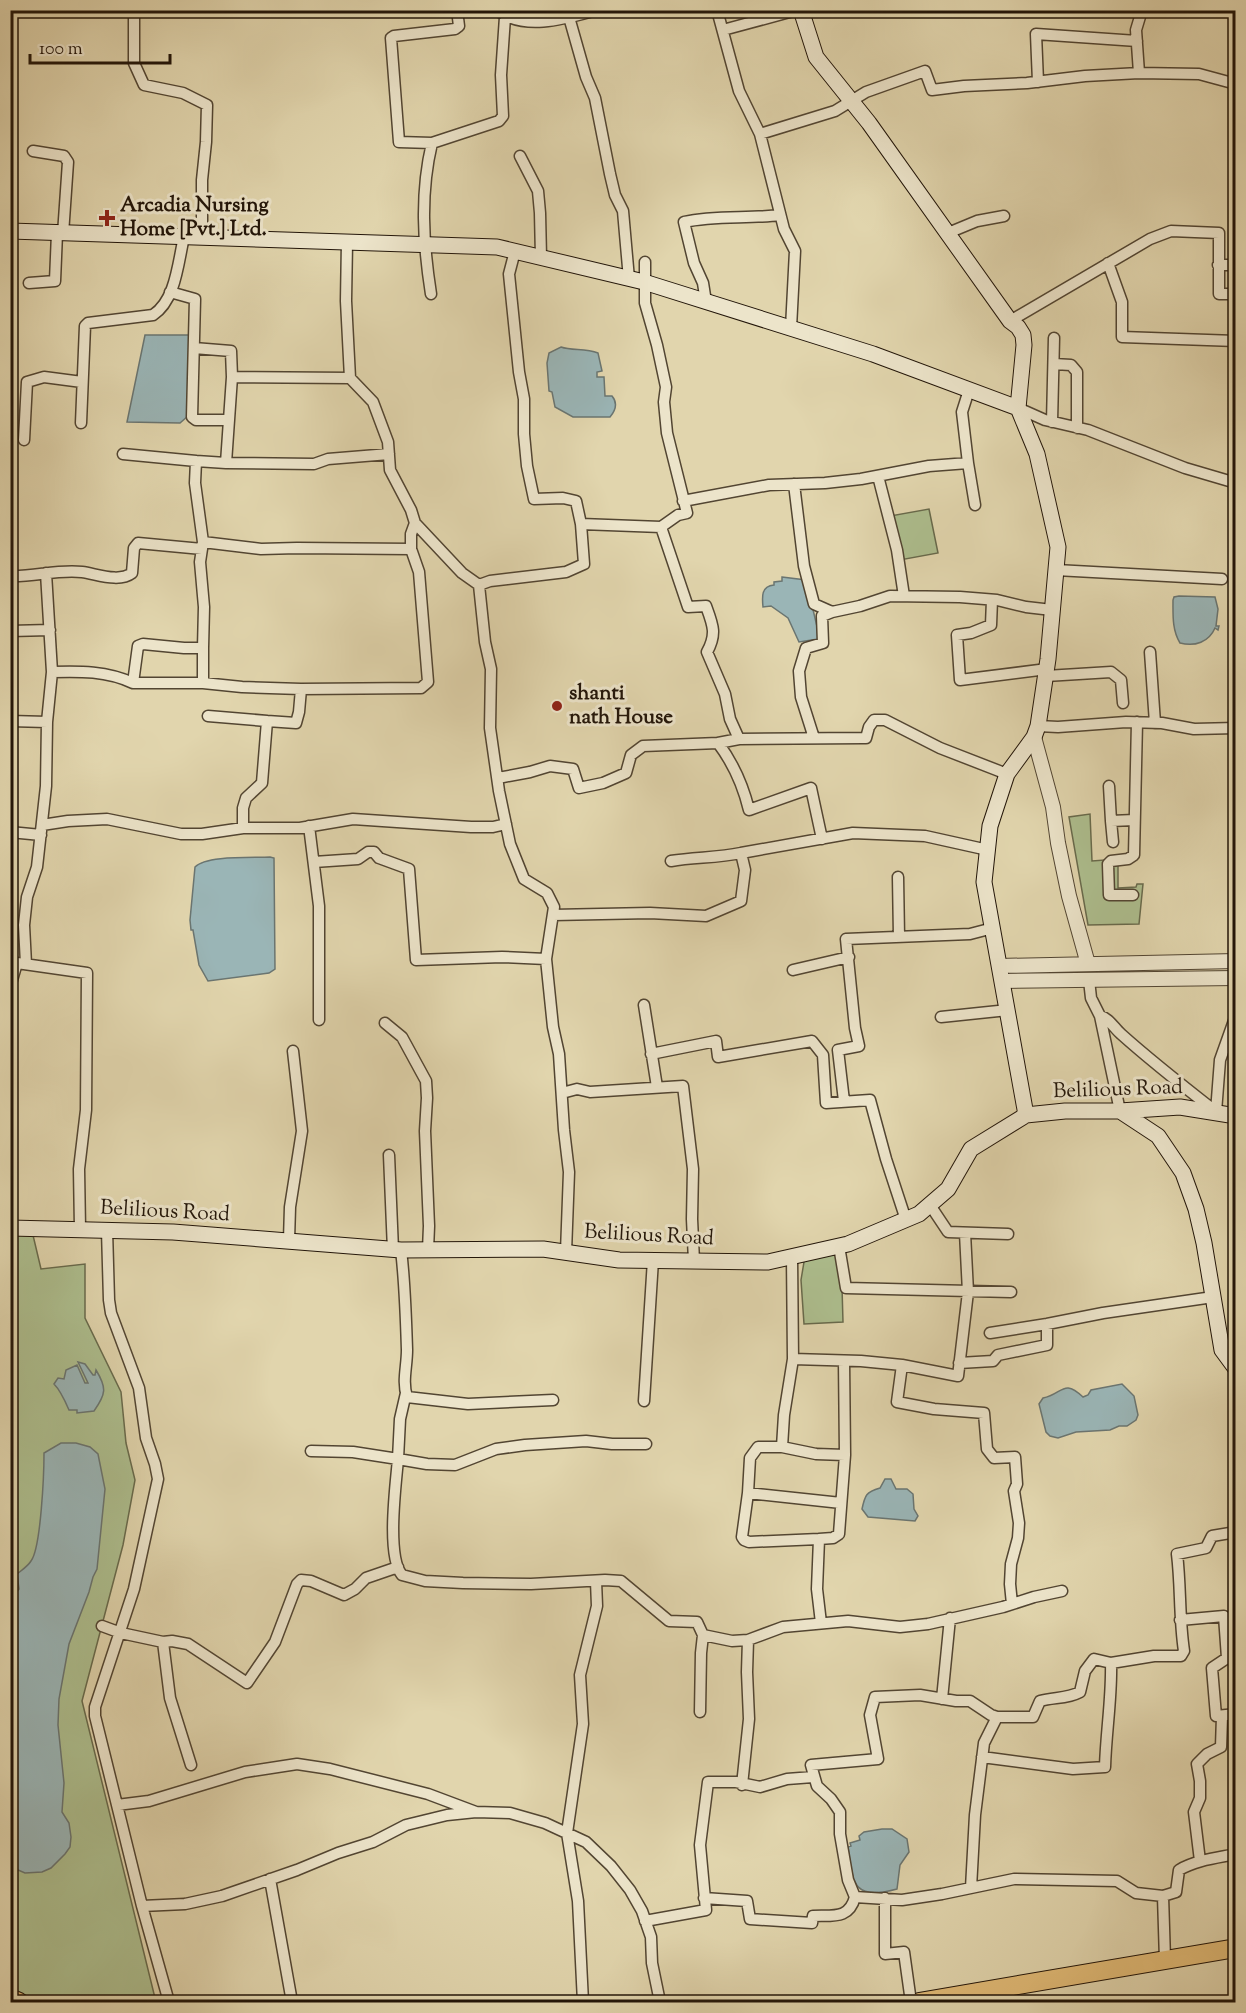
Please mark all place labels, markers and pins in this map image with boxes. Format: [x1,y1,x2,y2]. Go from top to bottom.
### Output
place label: Arcadia Nursing Home [Pvt.] Ltd. [120,191,269,245]
marker: Arcadia Nursing Home [Pvt.] Ltd. [98,209,116,227]
place label: shanti nath House [569,679,673,733]
marker: shanti nath House [550,699,564,713]

